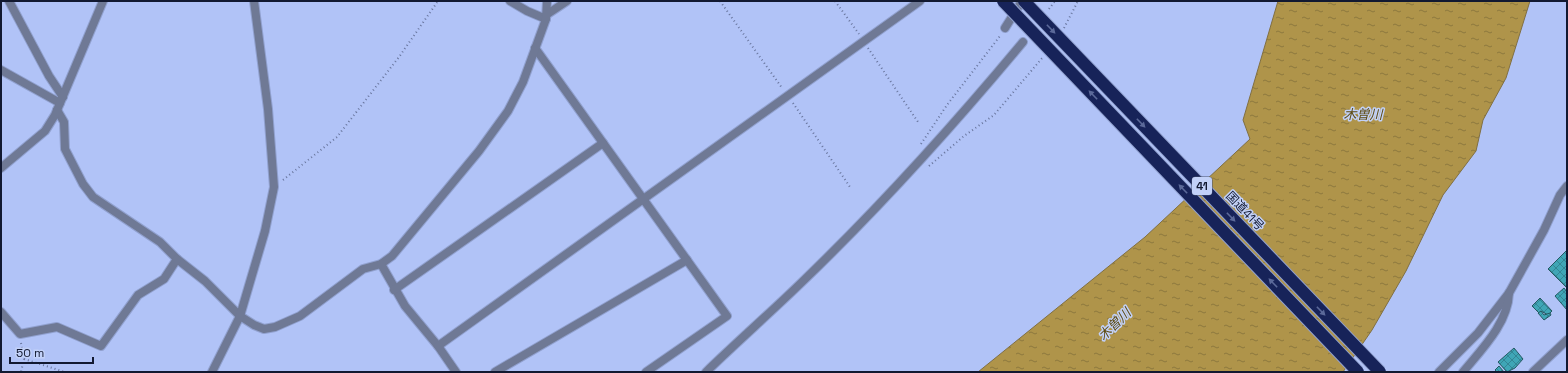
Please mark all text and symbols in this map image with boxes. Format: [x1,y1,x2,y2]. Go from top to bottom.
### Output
one-way arrow [1047,24,1056,34]
one-way arrow [1088,90,1098,100]
water label: 木曽川 [1343,106,1384,123]
one-way arrow [1136,118,1146,128]
road number: 41 [1192,177,1212,195]
one-way arrow [1178,184,1188,194]
street label: 国道41号 [1222,188,1268,234]
one-way arrow [1226,212,1236,222]
one-way arrow [1268,278,1278,288]
water label: 木曽川 [1094,303,1136,344]
one-way arrow [1316,306,1326,316]
scale bar [10,339,93,365]
text: 50 m [16,345,44,361]

